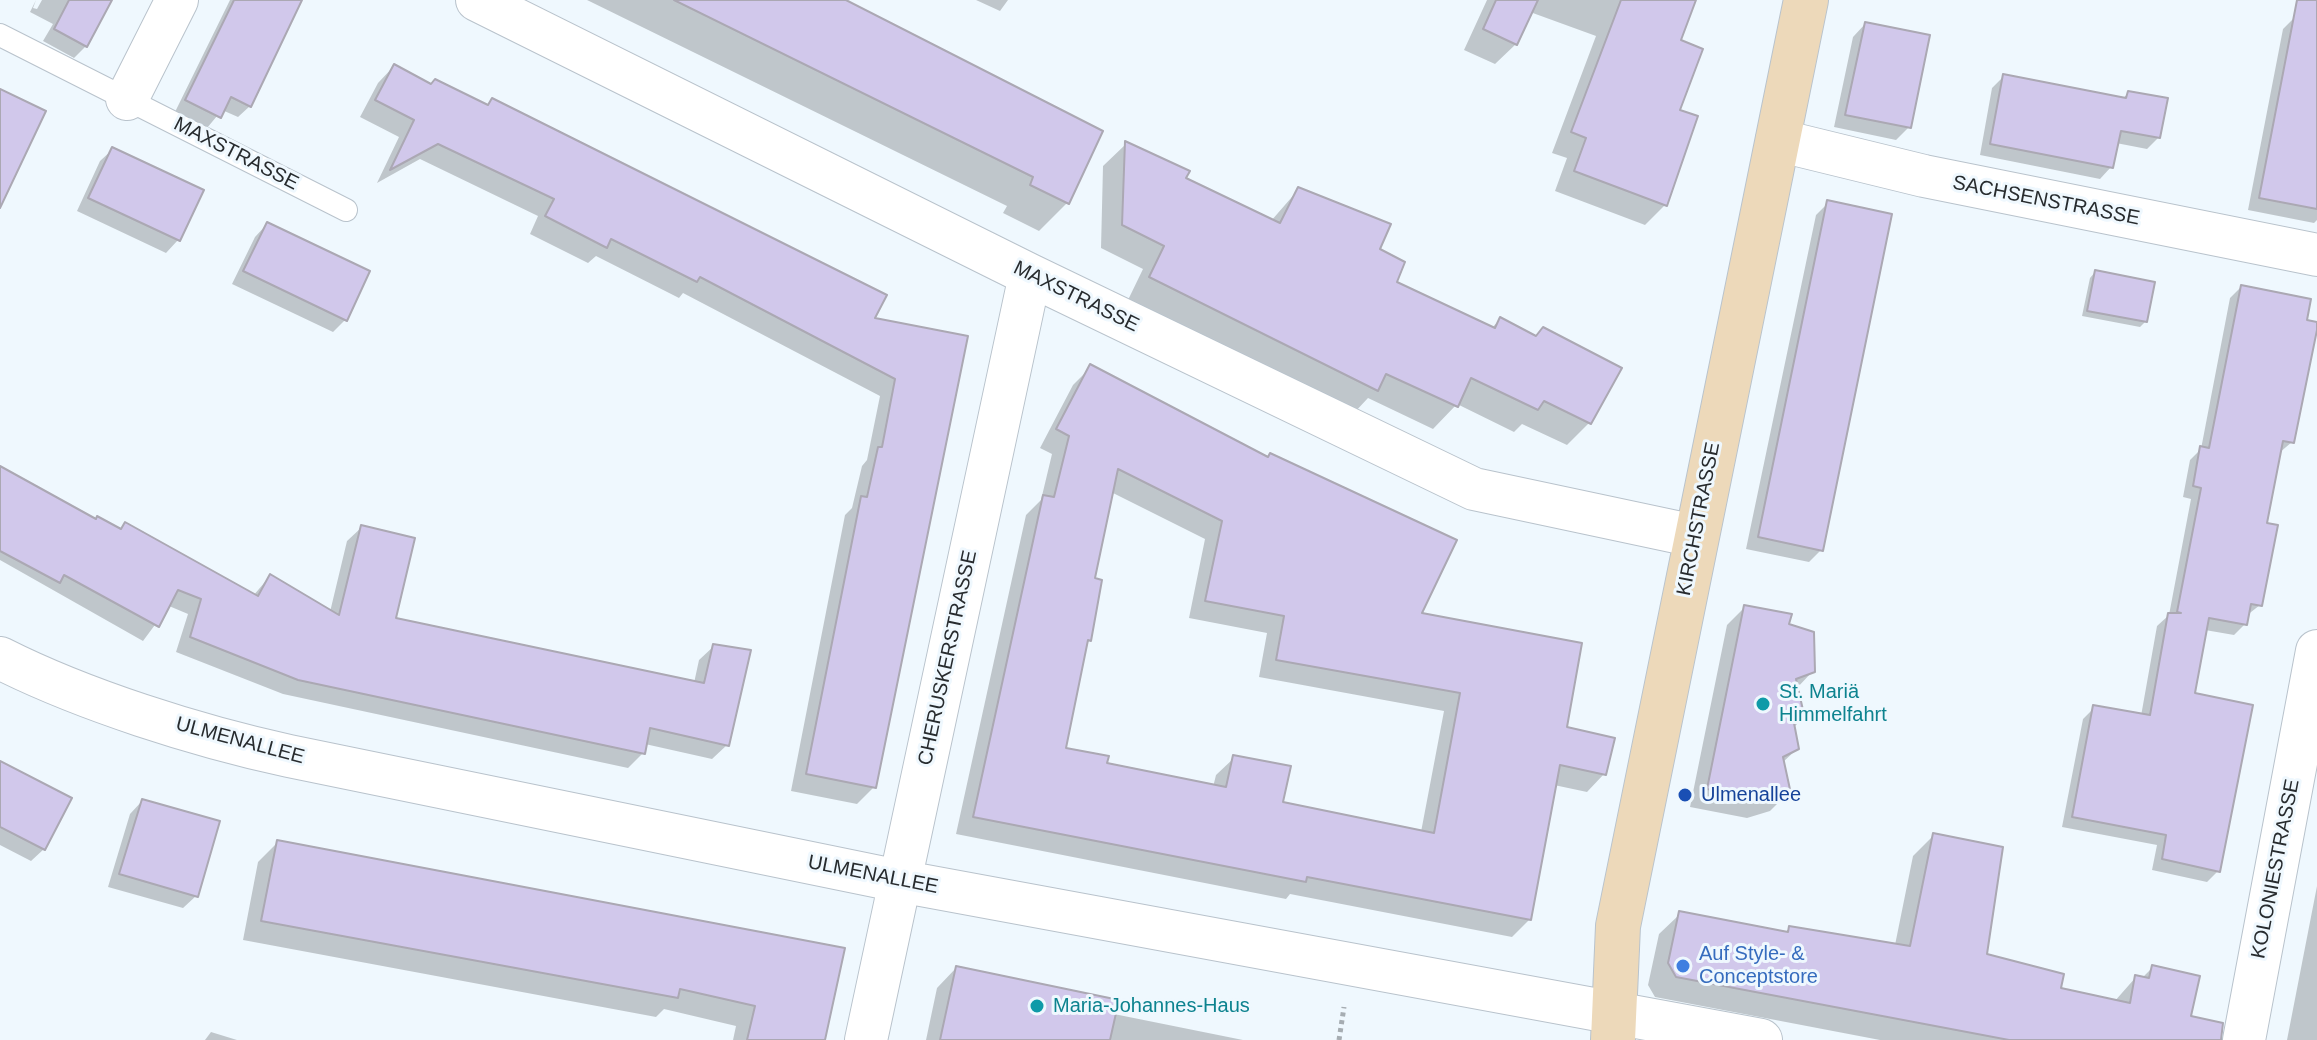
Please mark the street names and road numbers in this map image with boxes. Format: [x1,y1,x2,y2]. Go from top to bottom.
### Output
street label: MAXSTRASSE [170,112,302,196]
street label: SACHSENSTRASSE [1950,171,2142,231]
street label: MAXSTRASSE [1009,256,1143,338]
street label: KIRCHSTRASSE [1672,440,1726,598]
street label: CHERUSKERSTRASSE [914,548,982,768]
street label: ULMENALLEE [173,712,307,770]
street label: KOLONIESTRASSE [2247,777,2305,961]
street label: ULMENALLEE [806,851,940,899]

